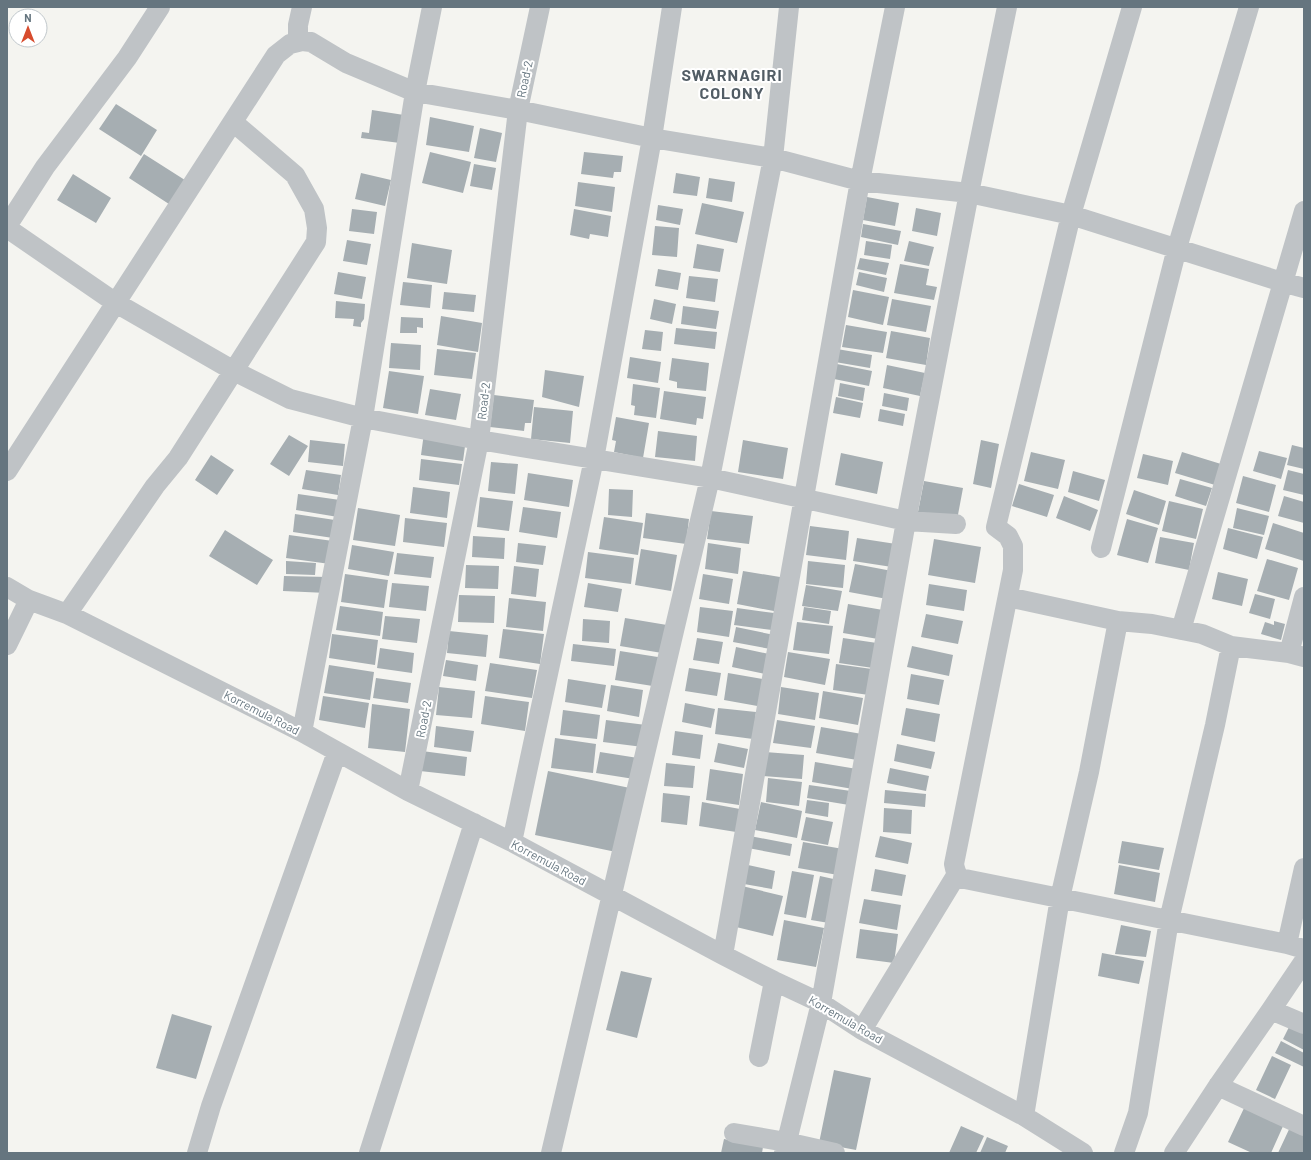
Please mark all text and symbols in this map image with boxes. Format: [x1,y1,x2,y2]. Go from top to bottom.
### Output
north arrow [8,8,48,48]
text: N [24,11,32,24]
street label: Road-2 [513,59,535,99]
district label: SWARNAGIRI COLONY [681,65,783,102]
street label: Road-2 [474,381,492,421]
street label: Korremula Road [222,687,302,737]
street label: Road-2 [413,699,433,739]
street label: Korremula Road [509,836,589,888]
street label: Korremula Road [807,992,885,1046]

